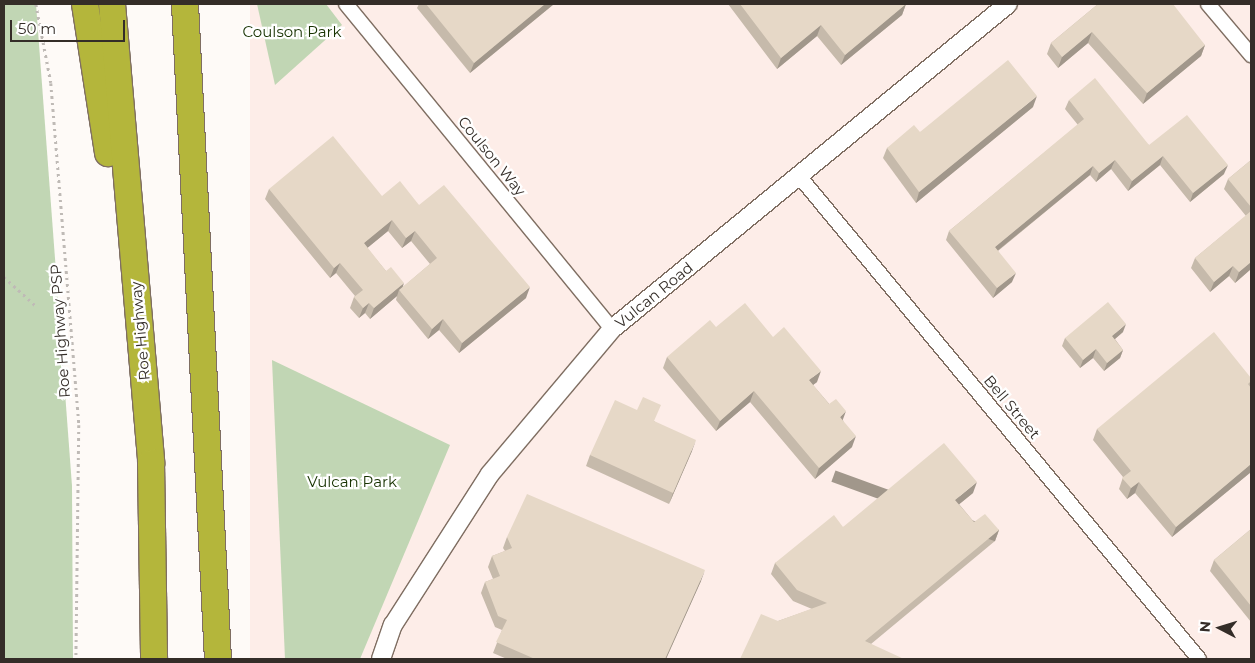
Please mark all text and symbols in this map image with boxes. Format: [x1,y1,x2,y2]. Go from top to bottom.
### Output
scale bar [12,10,128,42]
text: 50 m [18,19,56,38]
park label: Coulson Park [243,23,341,41]
street label: Coulson Way [454,113,530,199]
street label: Vulcan Road [612,258,696,332]
street label: Roe Highway PSP [46,264,74,398]
street label: Roe Highway [127,281,153,381]
street label: Bell Street [980,371,1044,443]
park label: Vulcan Park [307,473,397,491]
north arrow [1195,603,1245,653]
text: N [1196,620,1215,633]

